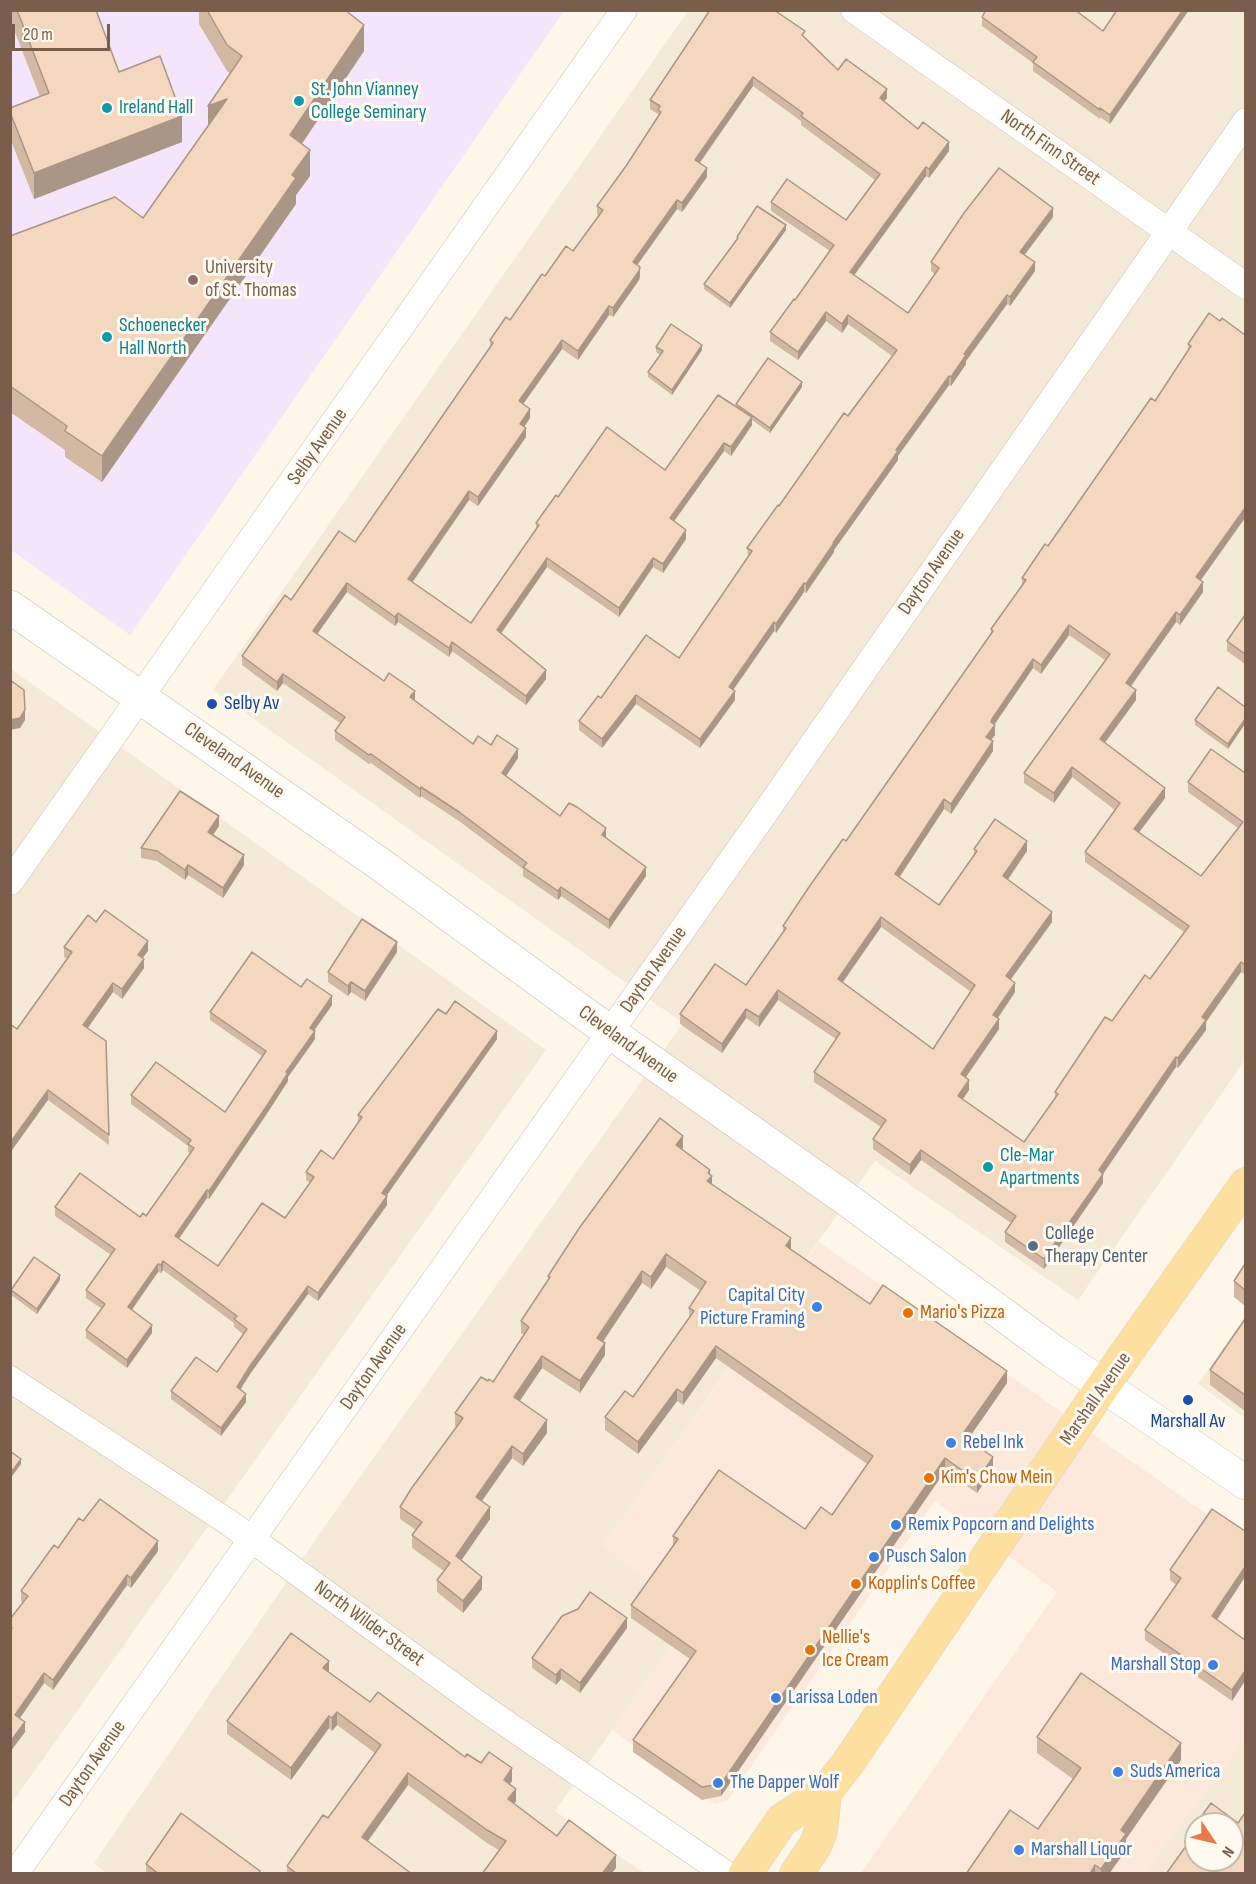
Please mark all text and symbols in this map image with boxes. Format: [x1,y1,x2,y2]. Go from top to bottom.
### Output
scale bar [15,12,112,50]
text: 20 m [23,24,53,45]
place label: St. John Vianney College Seminary [311,78,426,125]
marker: St. John Vianney College Seminary [292,94,306,108]
place label: Ireland Hall [119,96,193,120]
marker: Ireland Hall [100,101,114,115]
street label: North Finn Street [995,105,1105,191]
place label: University of St. Thomas [205,256,297,303]
marker: University of St. Thomas [186,273,200,287]
place label: Schoenecker Hall North [119,314,206,361]
marker: Schoenecker Hall North [100,330,114,344]
street label: Selby Avenue [283,404,353,490]
street label: Dayton Avenue [893,524,971,620]
place label: Selby Av [224,692,279,716]
marker: Selby Av [205,697,219,711]
street label: Cleveland Avenue [179,718,289,804]
street label: Dayton Avenue [615,922,693,1018]
street label: Cleveland Avenue [573,1001,683,1089]
place label: Cle-Mar Apartments [1000,1144,1080,1191]
marker: Cle-Mar Apartments [981,1160,995,1174]
place label: College Therapy Center [1045,1222,1148,1269]
marker: College Therapy Center [1026,1239,1040,1253]
place label: Capital City Picture Framing [700,1284,805,1331]
marker: Capital City Picture Framing [810,1300,824,1314]
place label: Mario's Pizza [920,1301,1005,1325]
marker: Mario's Pizza [901,1306,915,1320]
street label: Dayton Avenue [335,1319,413,1415]
street label: Marshall Avenue [1055,1348,1137,1450]
marker: Marshall Av [1181,1393,1195,1407]
place label: Marshall Av [1150,1410,1226,1434]
place label: Rebel Ink [963,1431,1024,1455]
marker: Rebel Ink [944,1436,958,1450]
place label: Kim's Chow Mein [941,1466,1053,1490]
marker: Kim's Chow Mein [922,1471,936,1485]
place label: Remix Popcorn and Delights [908,1513,1094,1537]
marker: Remix Popcorn and Delights [889,1518,903,1532]
place label: Pusch Salon [886,1545,967,1569]
marker: Pusch Salon [867,1550,881,1564]
place label: Kopplin's Coffee [868,1572,976,1596]
street label: North Wilder Street [309,1576,429,1672]
marker: Kopplin's Coffee [849,1577,863,1591]
place label: Nellie's Ice Cream [822,1626,889,1673]
marker: Nellie's Ice Cream [803,1643,817,1657]
place label: Marshall Stop [1111,1653,1201,1677]
marker: Marshall Stop [1206,1658,1220,1672]
place label: Larissa Loden [788,1686,878,1710]
marker: Larissa Loden [769,1691,783,1705]
street label: Dayton Avenue [54,1716,132,1812]
place label: Suds America [1130,1760,1220,1784]
marker: Suds America [1111,1765,1125,1779]
place label: The Dapper Wolf [730,1771,839,1795]
marker: The Dapper Wolf [711,1776,725,1790]
north arrow [1184,1812,1244,1872]
place label: Marshall Liquor [1031,1838,1132,1862]
marker: Marshall Liquor [1012,1843,1026,1857]
text: N [1217,1843,1238,1860]

